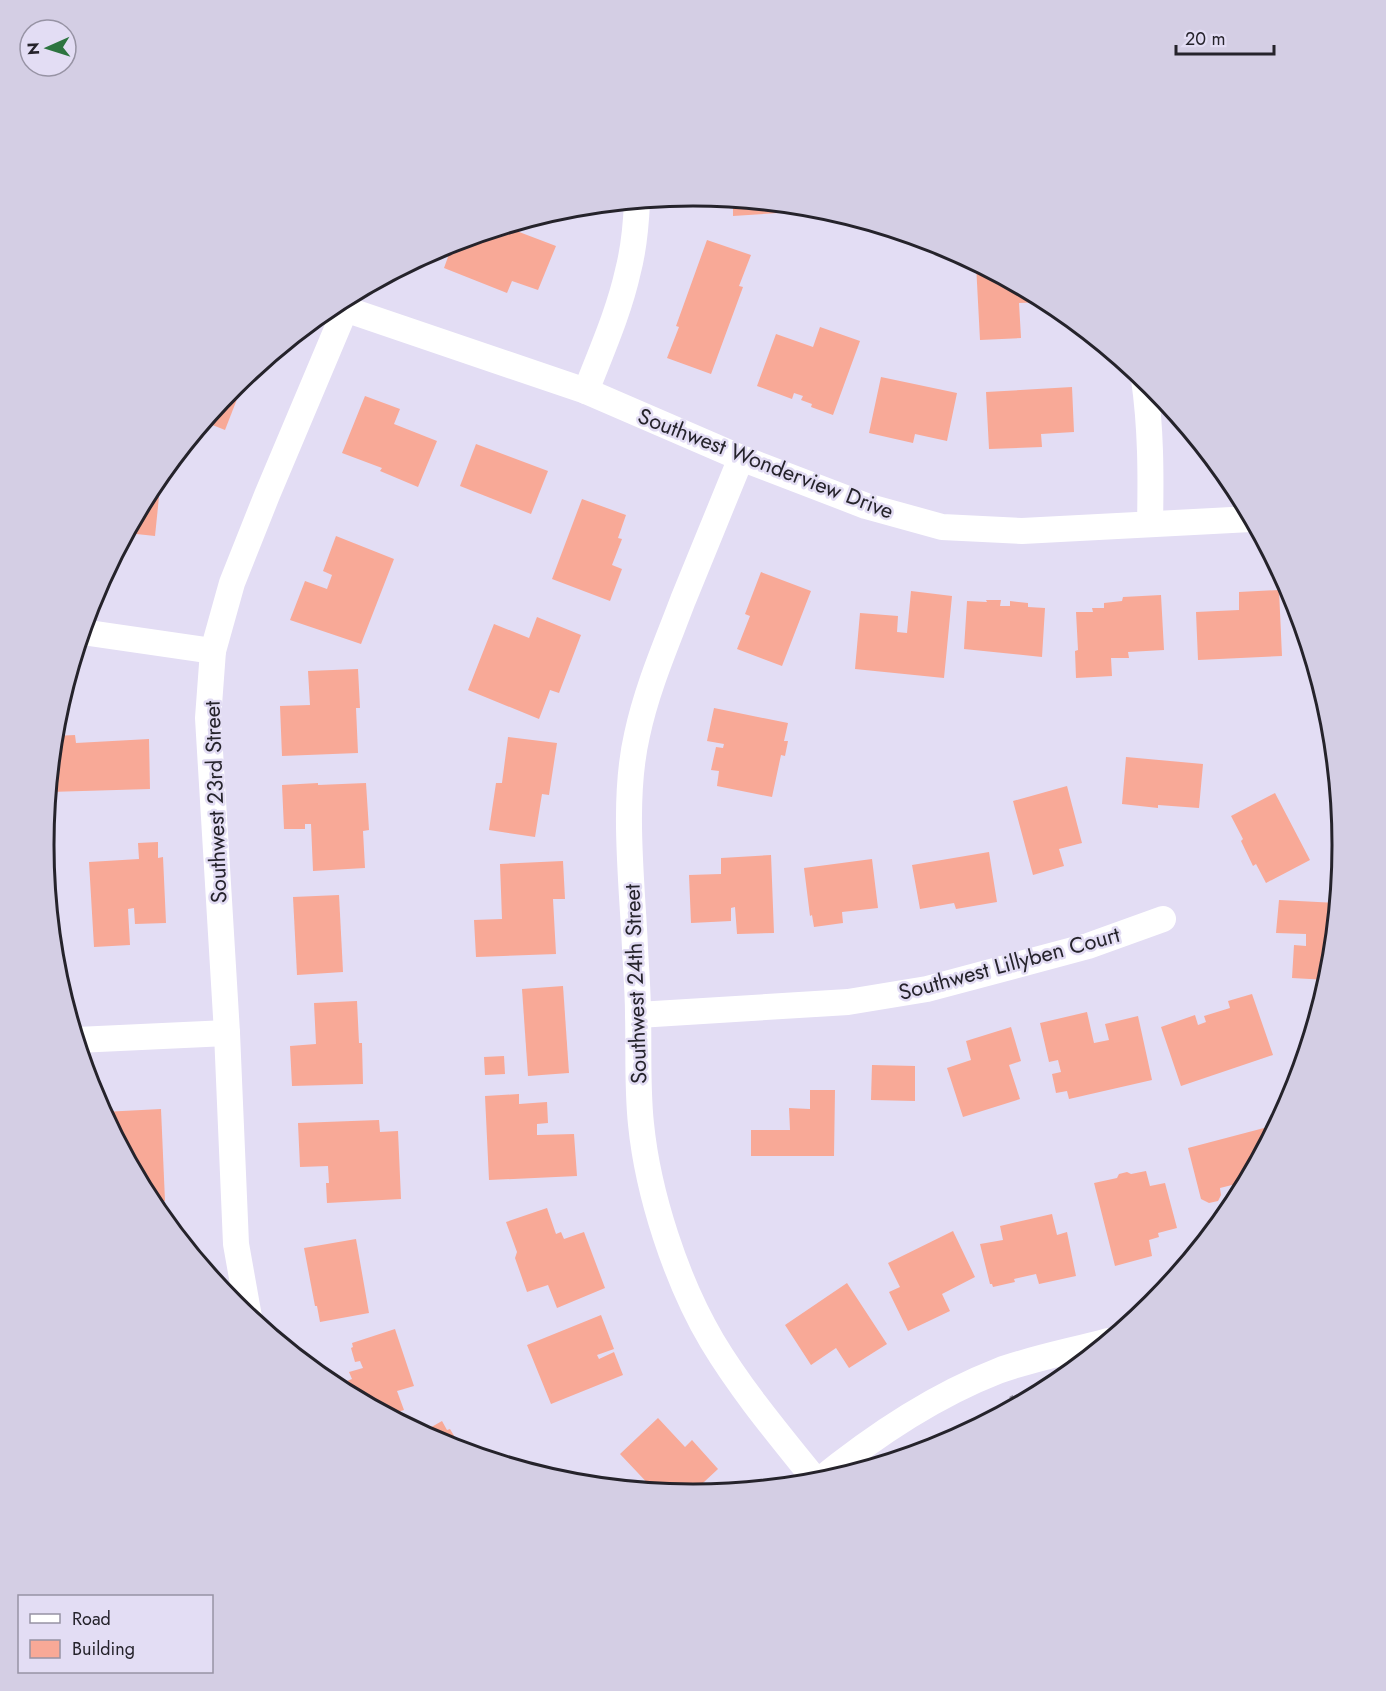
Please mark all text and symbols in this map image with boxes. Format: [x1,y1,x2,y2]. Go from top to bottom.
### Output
north arrow [18,18,78,78]
scale bar [1176,18,1274,56]
text: 20 m [1185,26,1225,52]
text: N [22,42,45,56]
street label: Southwest Wonderview Drive [633,399,899,527]
street label: Southwest 23rd Street [195,699,235,904]
street label: Southwest 24th Street [615,883,654,1085]
street label: Southwest Lillyben Court [895,918,1124,1008]
legend [18,1595,213,1673]
text: Road [72,1606,111,1632]
text: Building [72,1636,135,1662]

